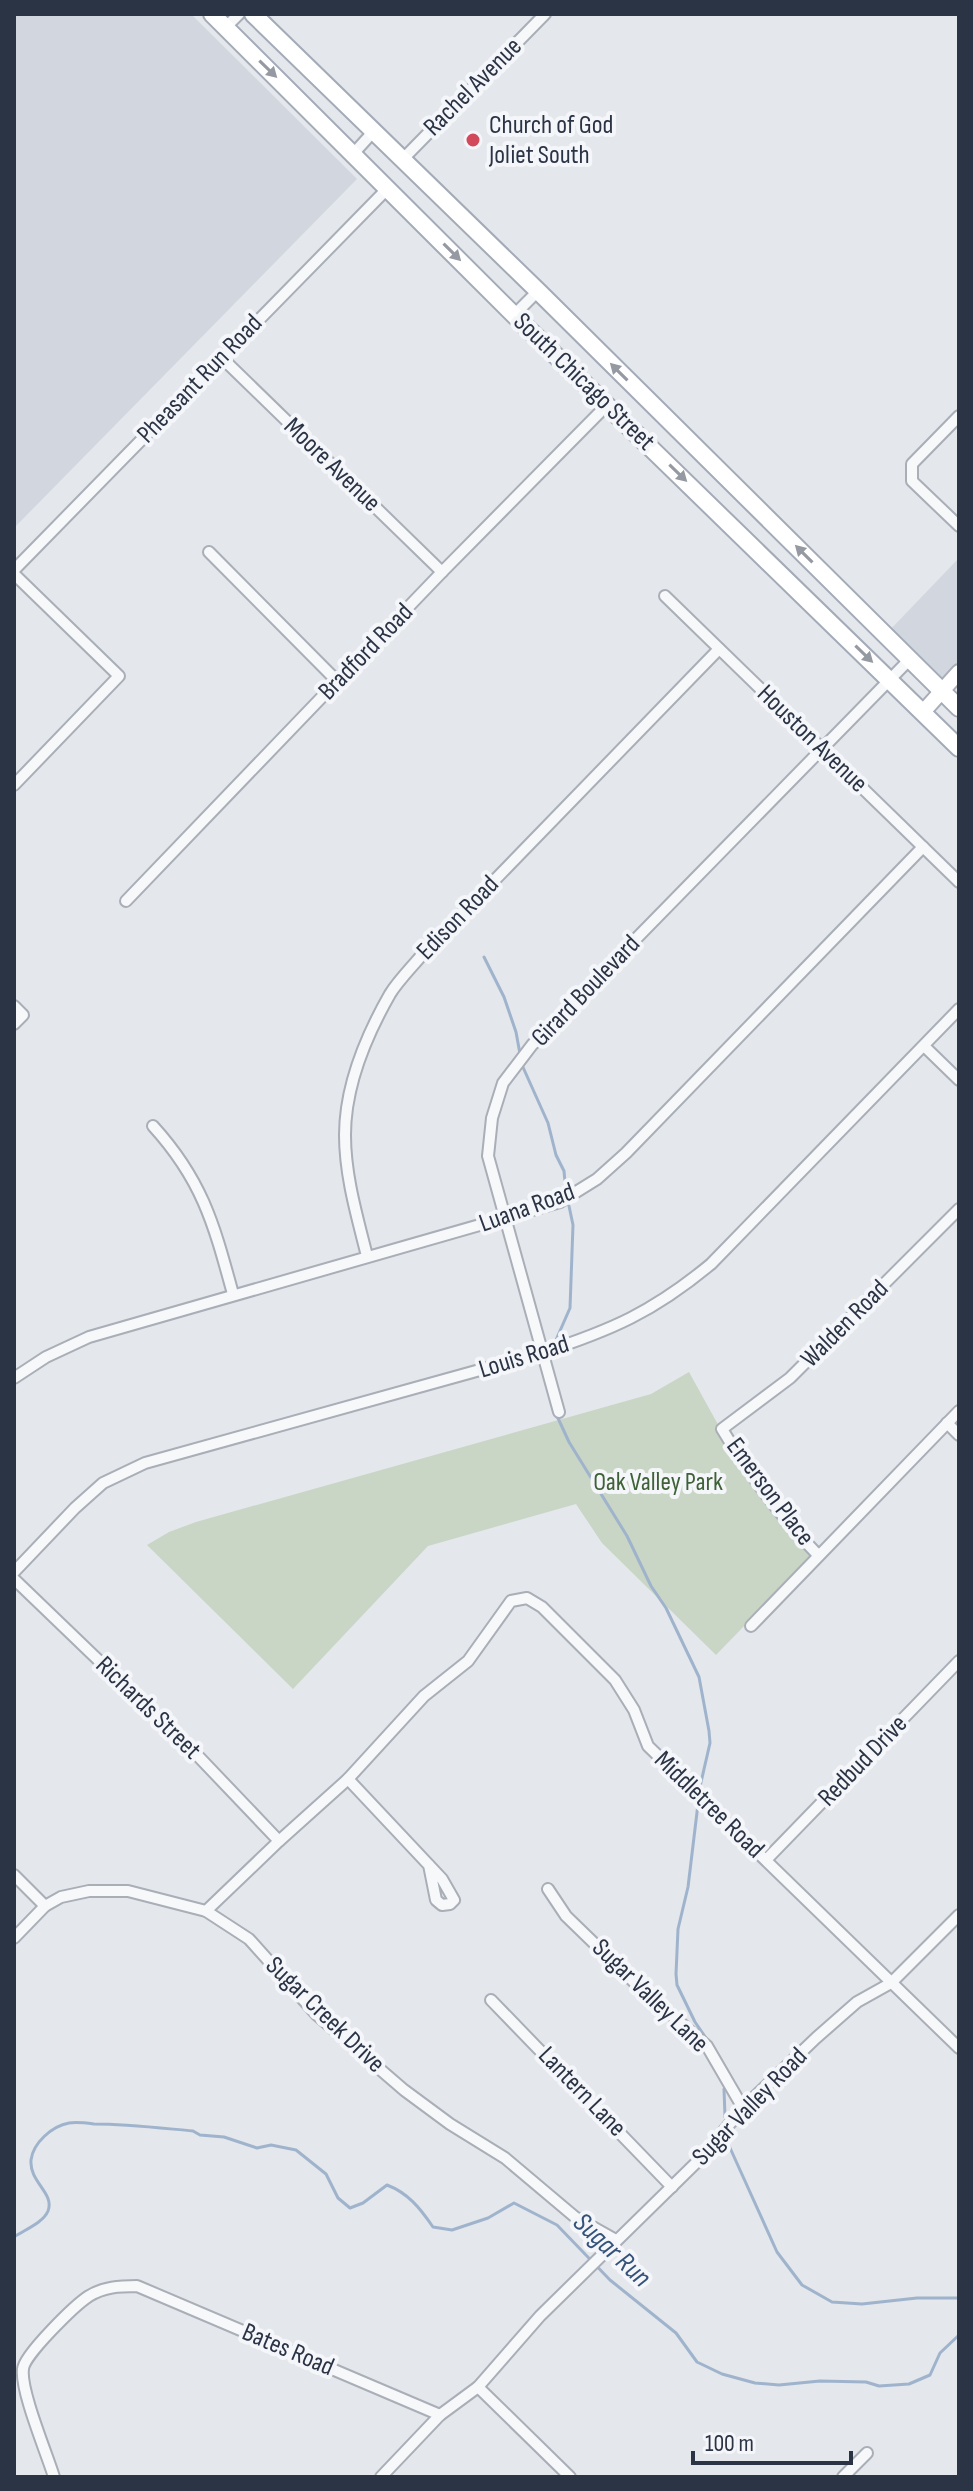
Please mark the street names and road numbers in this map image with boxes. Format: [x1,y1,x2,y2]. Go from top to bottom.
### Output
street label: Rachel Avenue [417,31,529,143]
street label: South Chicago Street [507,307,661,457]
street label: Pheasant Run Road [131,308,269,450]
street label: Moore Avenue [277,411,387,519]
street label: Bradford Road [312,597,420,707]
street label: Houston Avenue [750,679,874,799]
street label: Edison Road [410,869,506,967]
street label: Girard Boulevard [525,929,647,1053]
street label: Luana Road [475,1176,579,1240]
street label: Walden Road [795,1274,895,1374]
street label: Louis Road [475,1329,573,1385]
street label: Emerson Place [719,1432,821,1552]
street label: Richards Street [89,1650,207,1766]
street label: Redbud Drive [812,1709,914,1813]
street label: Middletree Road [648,1745,770,1865]
street label: Sugar Valley Lane [585,1933,715,2059]
street label: Sugar Creek Drive [259,1951,391,2079]
street label: Lantern Lane [532,2041,632,2143]
street label: Sugar Valley Road [686,2042,814,2172]
street label: Bates Road [237,2317,339,2383]

